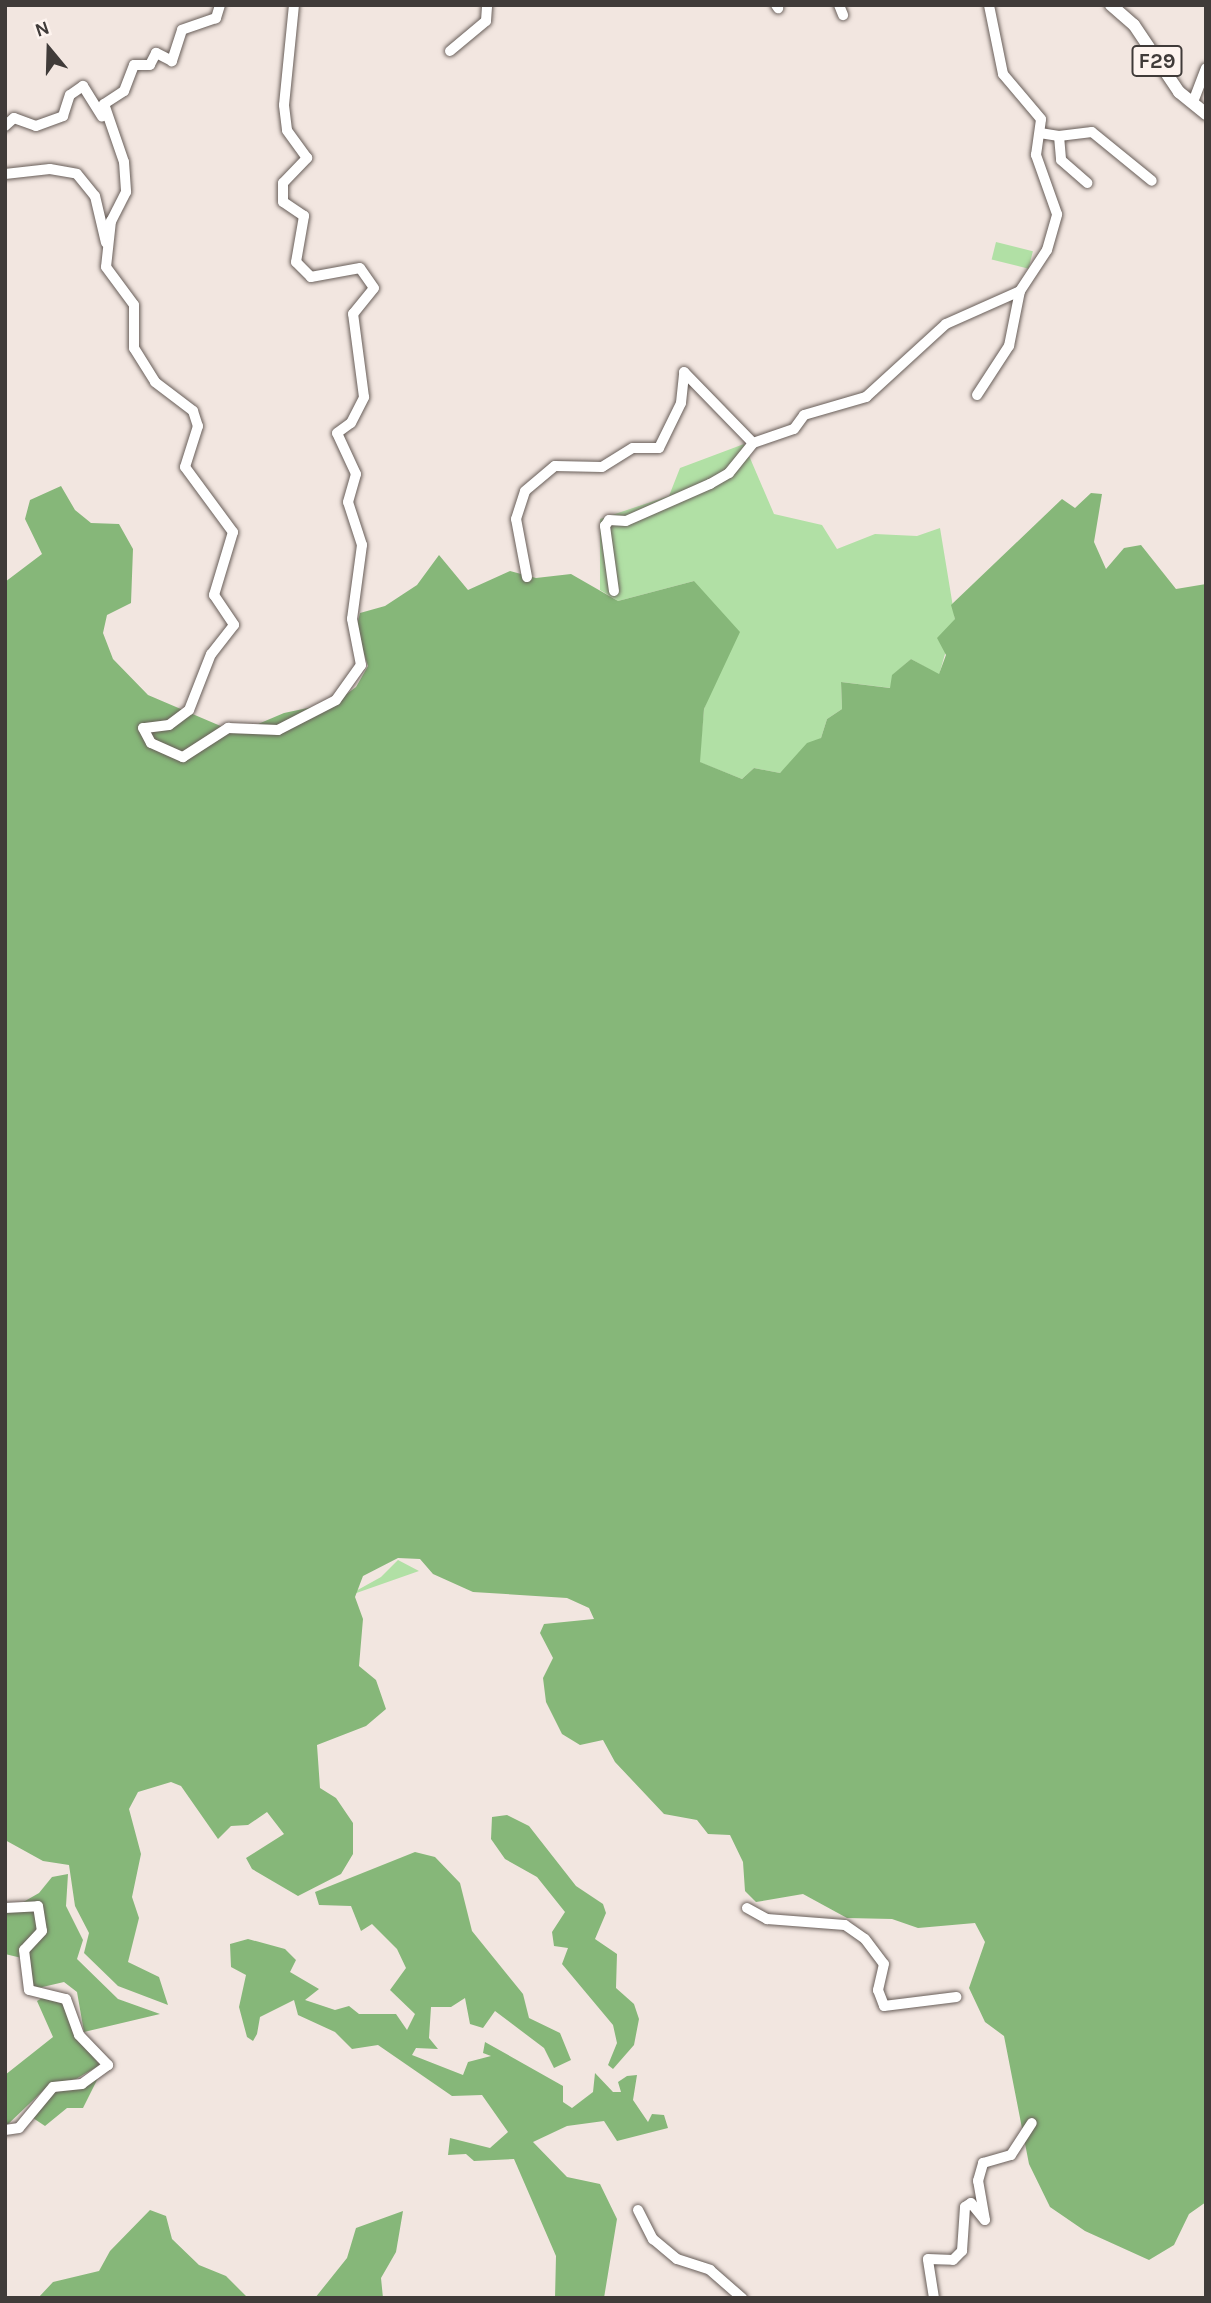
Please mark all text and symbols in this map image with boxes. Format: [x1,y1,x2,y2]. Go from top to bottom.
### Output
north arrow [14,14,84,84]
text: N [32,17,52,42]
road number: F29 [1131,43,1183,78]

